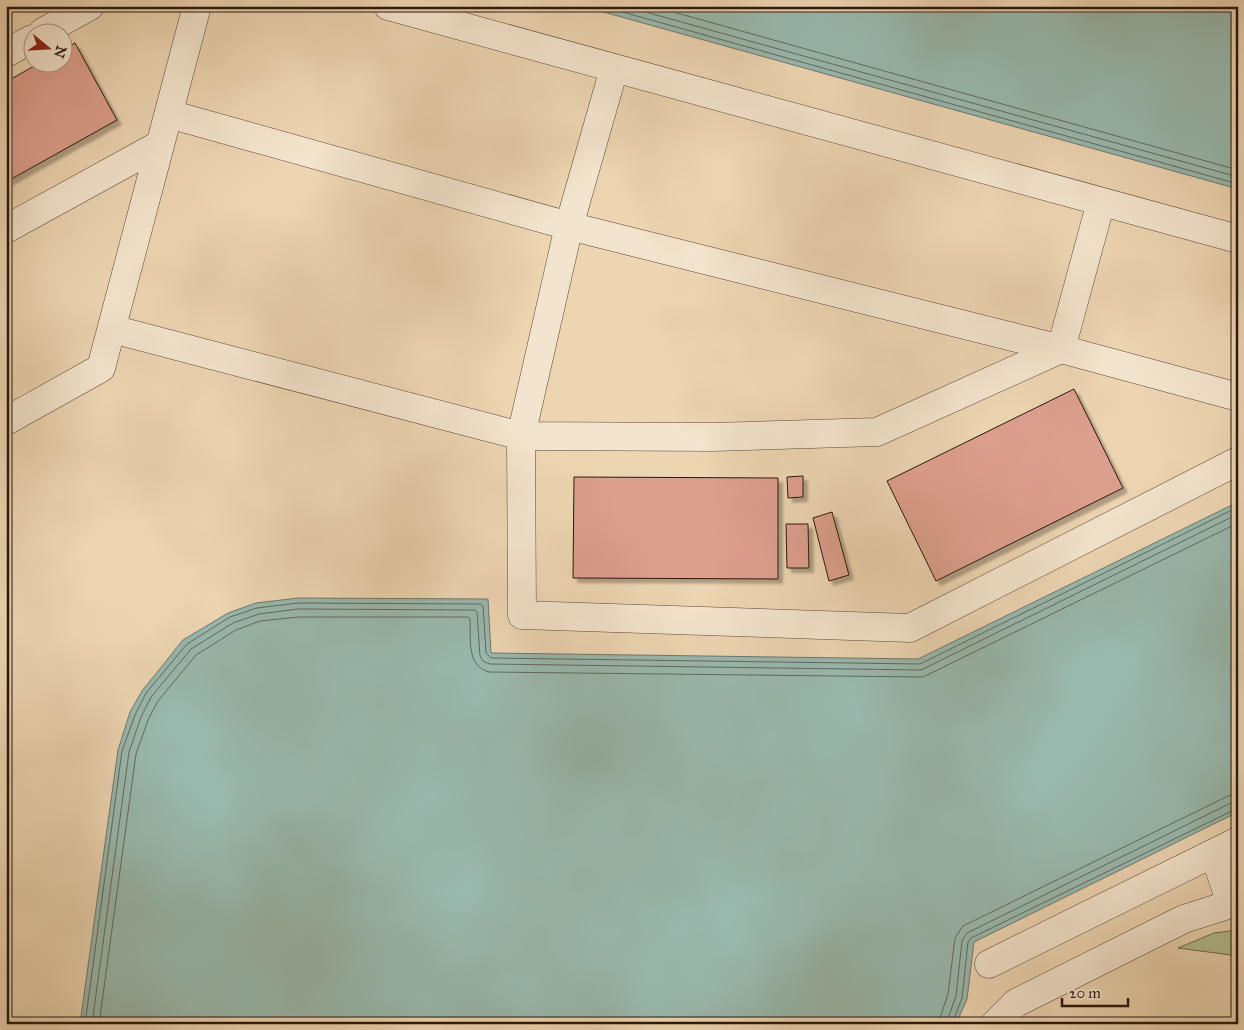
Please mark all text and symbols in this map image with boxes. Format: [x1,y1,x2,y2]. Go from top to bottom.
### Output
north arrow [22,22,72,72]
text: N [50,44,70,60]
scale bar [1062,975,1128,1007]
text: 20 m [1069,984,1101,1002]

